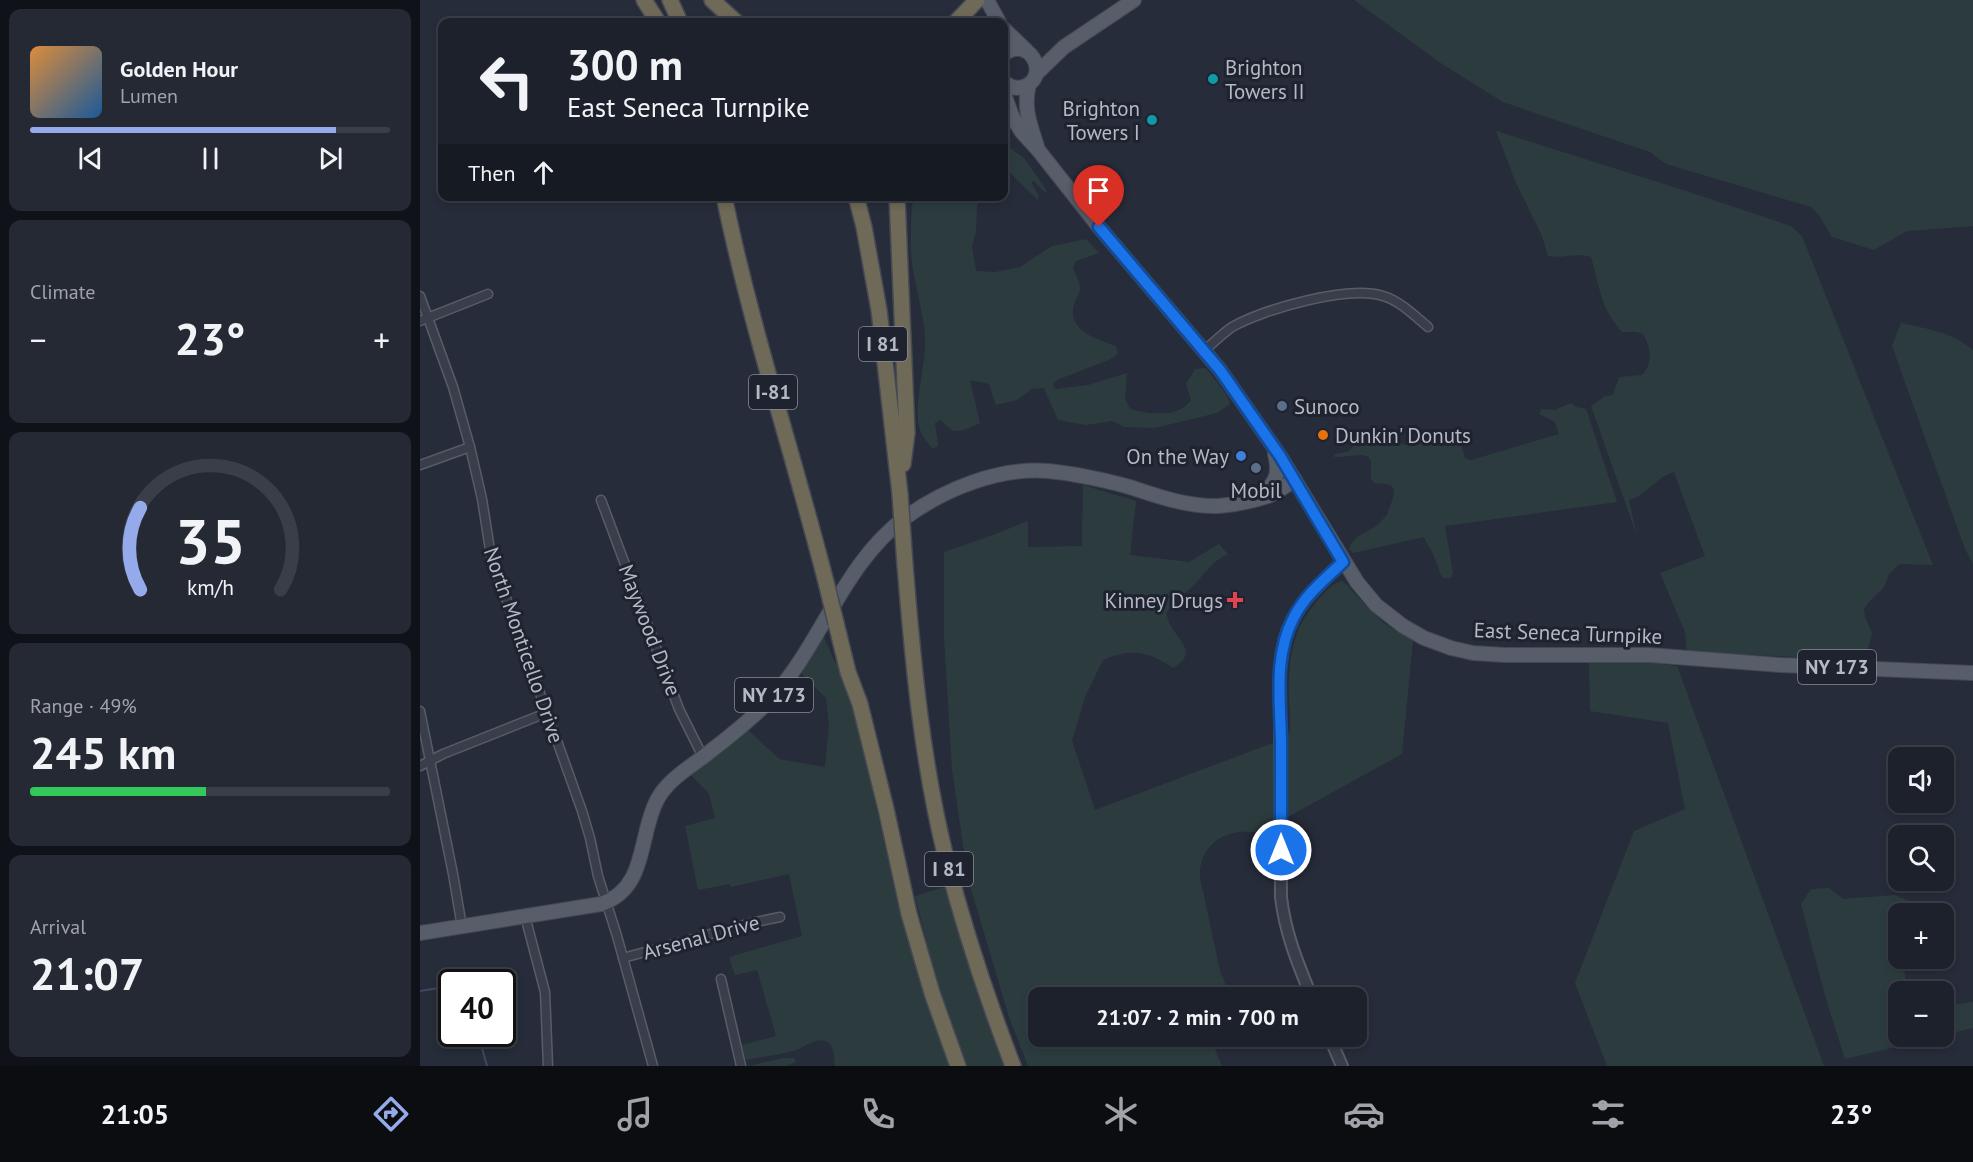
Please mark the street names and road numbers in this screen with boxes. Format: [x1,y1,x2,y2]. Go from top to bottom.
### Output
road number: I 81 [859,327,907,361]
road number: I-81 [749,375,797,409]
street label: North Monticello Drive [478,544,570,746]
street label: Maywood Drive [613,560,687,700]
street label: East Seneca Turnpike [1473,616,1663,650]
road number: NY 173 [1798,650,1876,684]
road number: NY 173 [735,678,813,712]
road number: I 81 [925,852,973,886]
street label: Arsenal Drive [640,908,762,966]

